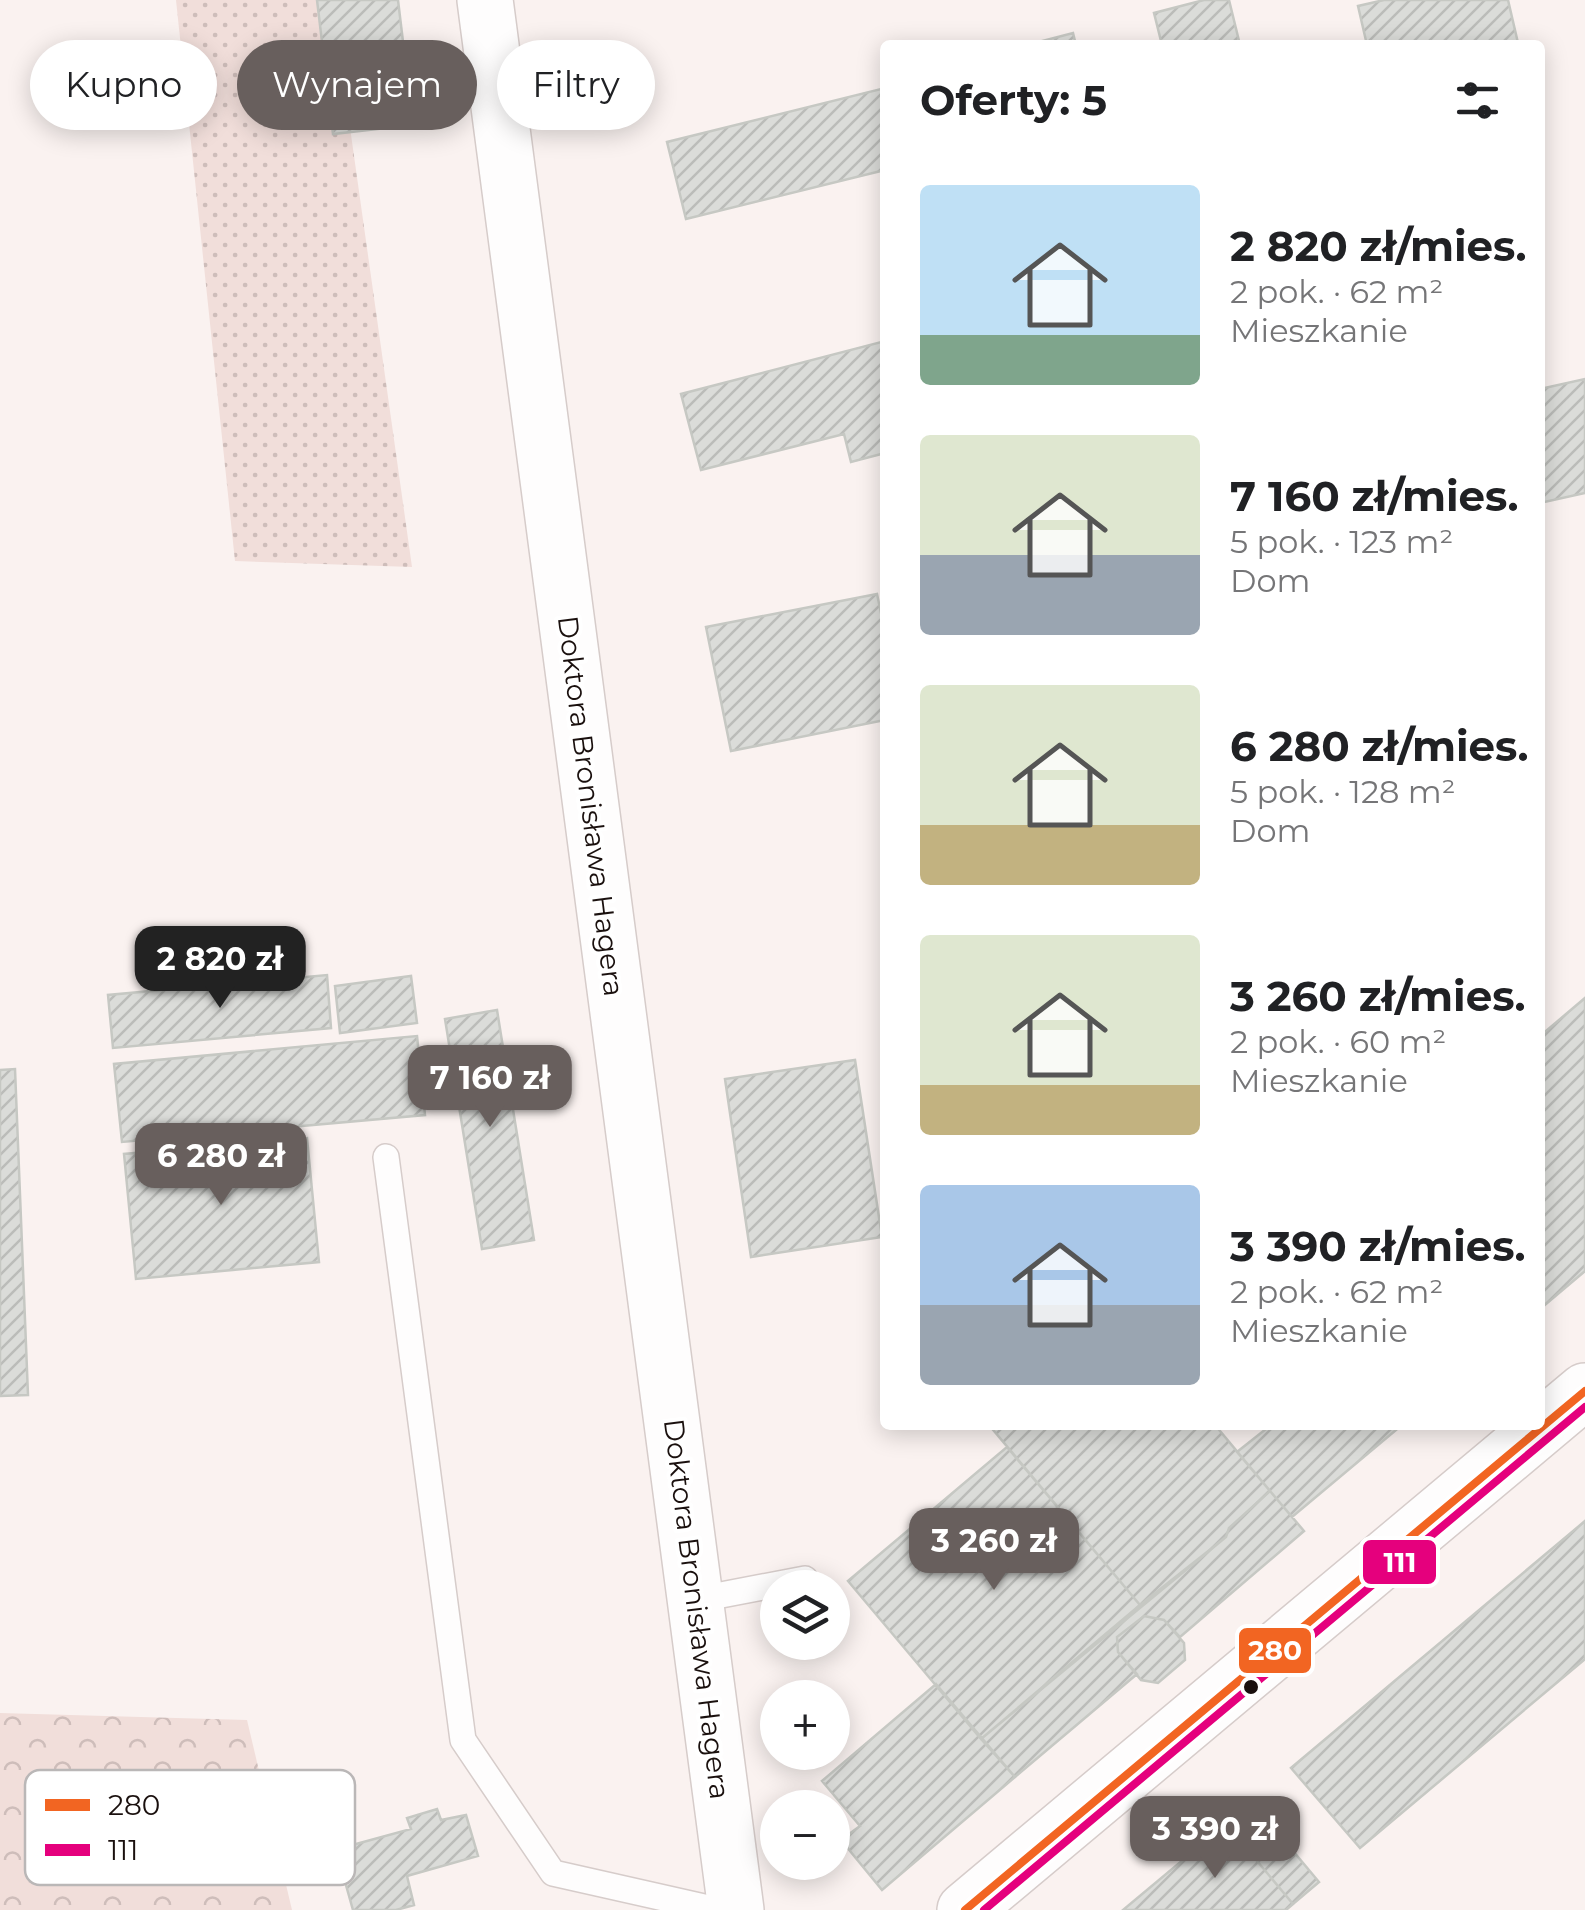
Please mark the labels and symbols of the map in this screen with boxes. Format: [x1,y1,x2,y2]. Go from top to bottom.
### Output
street label: Doktora Bronisława Hagera [551,614,631,998]
pin: 2 820 zł [117,926,323,1011]
pin: 7 160 zł [387,1045,593,1130]
pin: 6 280 zł [118,1123,324,1208]
street label: Doktora Bronisława Hagera [657,1417,737,1801]
pin: 3 260 zł [891,1508,1097,1593]
line badge: 111 [1361,1538,1438,1586]
text: 111 [1384,1545,1416,1579]
line badge: 280 [1237,1626,1313,1675]
text: 280 [1248,1633,1302,1667]
unlabelled marker [1241,1677,1261,1697]
legend [25,1770,355,1885]
text: 280 [108,1788,160,1822]
pin: 3 390 zł [1112,1796,1318,1881]
text: 111 [108,1833,138,1867]

